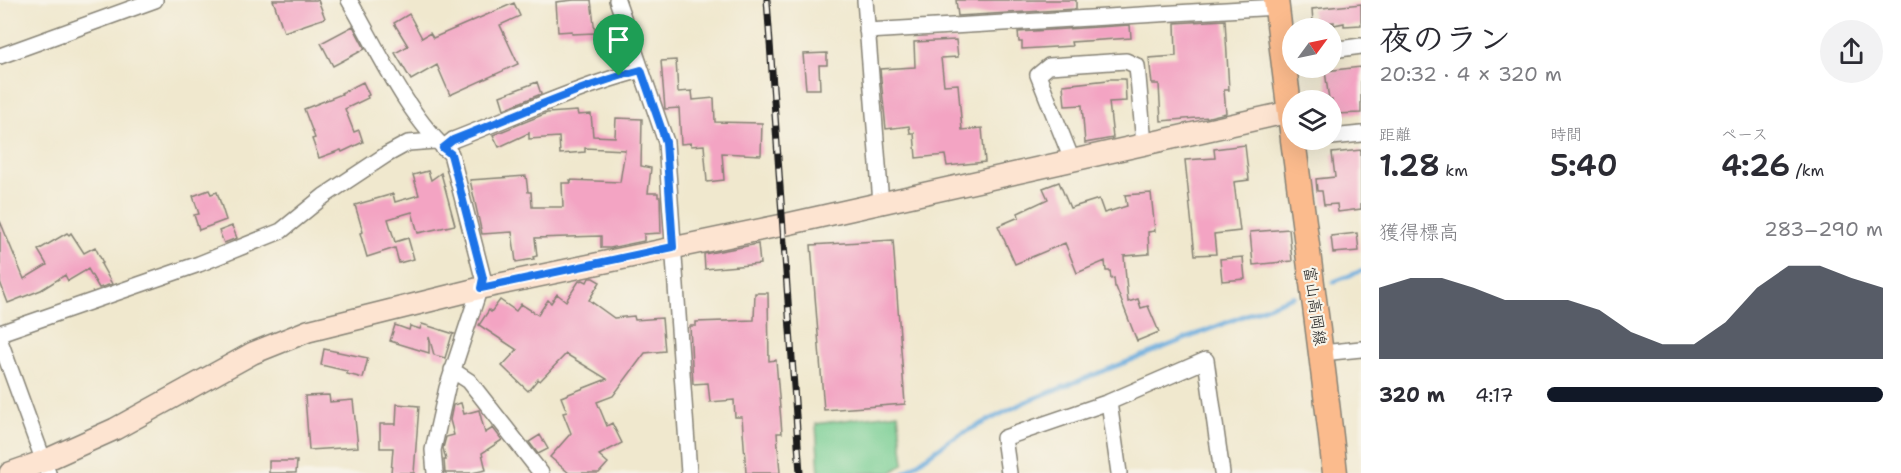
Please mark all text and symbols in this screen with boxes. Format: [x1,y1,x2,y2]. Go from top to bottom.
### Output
pin [593,14,644,76]
text: 夜のラン [1379,16,1511,61]
north arrow [1282,18,1342,78]
map controls [1282,18,1342,150]
button: share [1820,20,1883,83]
icon: arrive [602,23,635,56]
text: 20:32 · 4 × 320 m [1379,61,1562,87]
button: layers [1282,90,1342,150]
text: 距離 [1379,124,1411,145]
text: 時間 [1550,124,1582,145]
text: ペース [1721,124,1768,145]
text: 1.28 [1379,145,1440,186]
text: 5:40 [1550,145,1618,186]
text: 4:26 [1721,145,1790,186]
text: km [1440,160,1468,181]
text: /km [1790,160,1824,181]
text: 283–290 m [1764,216,1883,242]
text: 獲得標高 [1379,219,1459,245]
street label: 富山高岡線 [1299,265,1331,347]
text: 320 m [1379,382,1445,408]
text: 4:17 [1475,382,1514,408]

